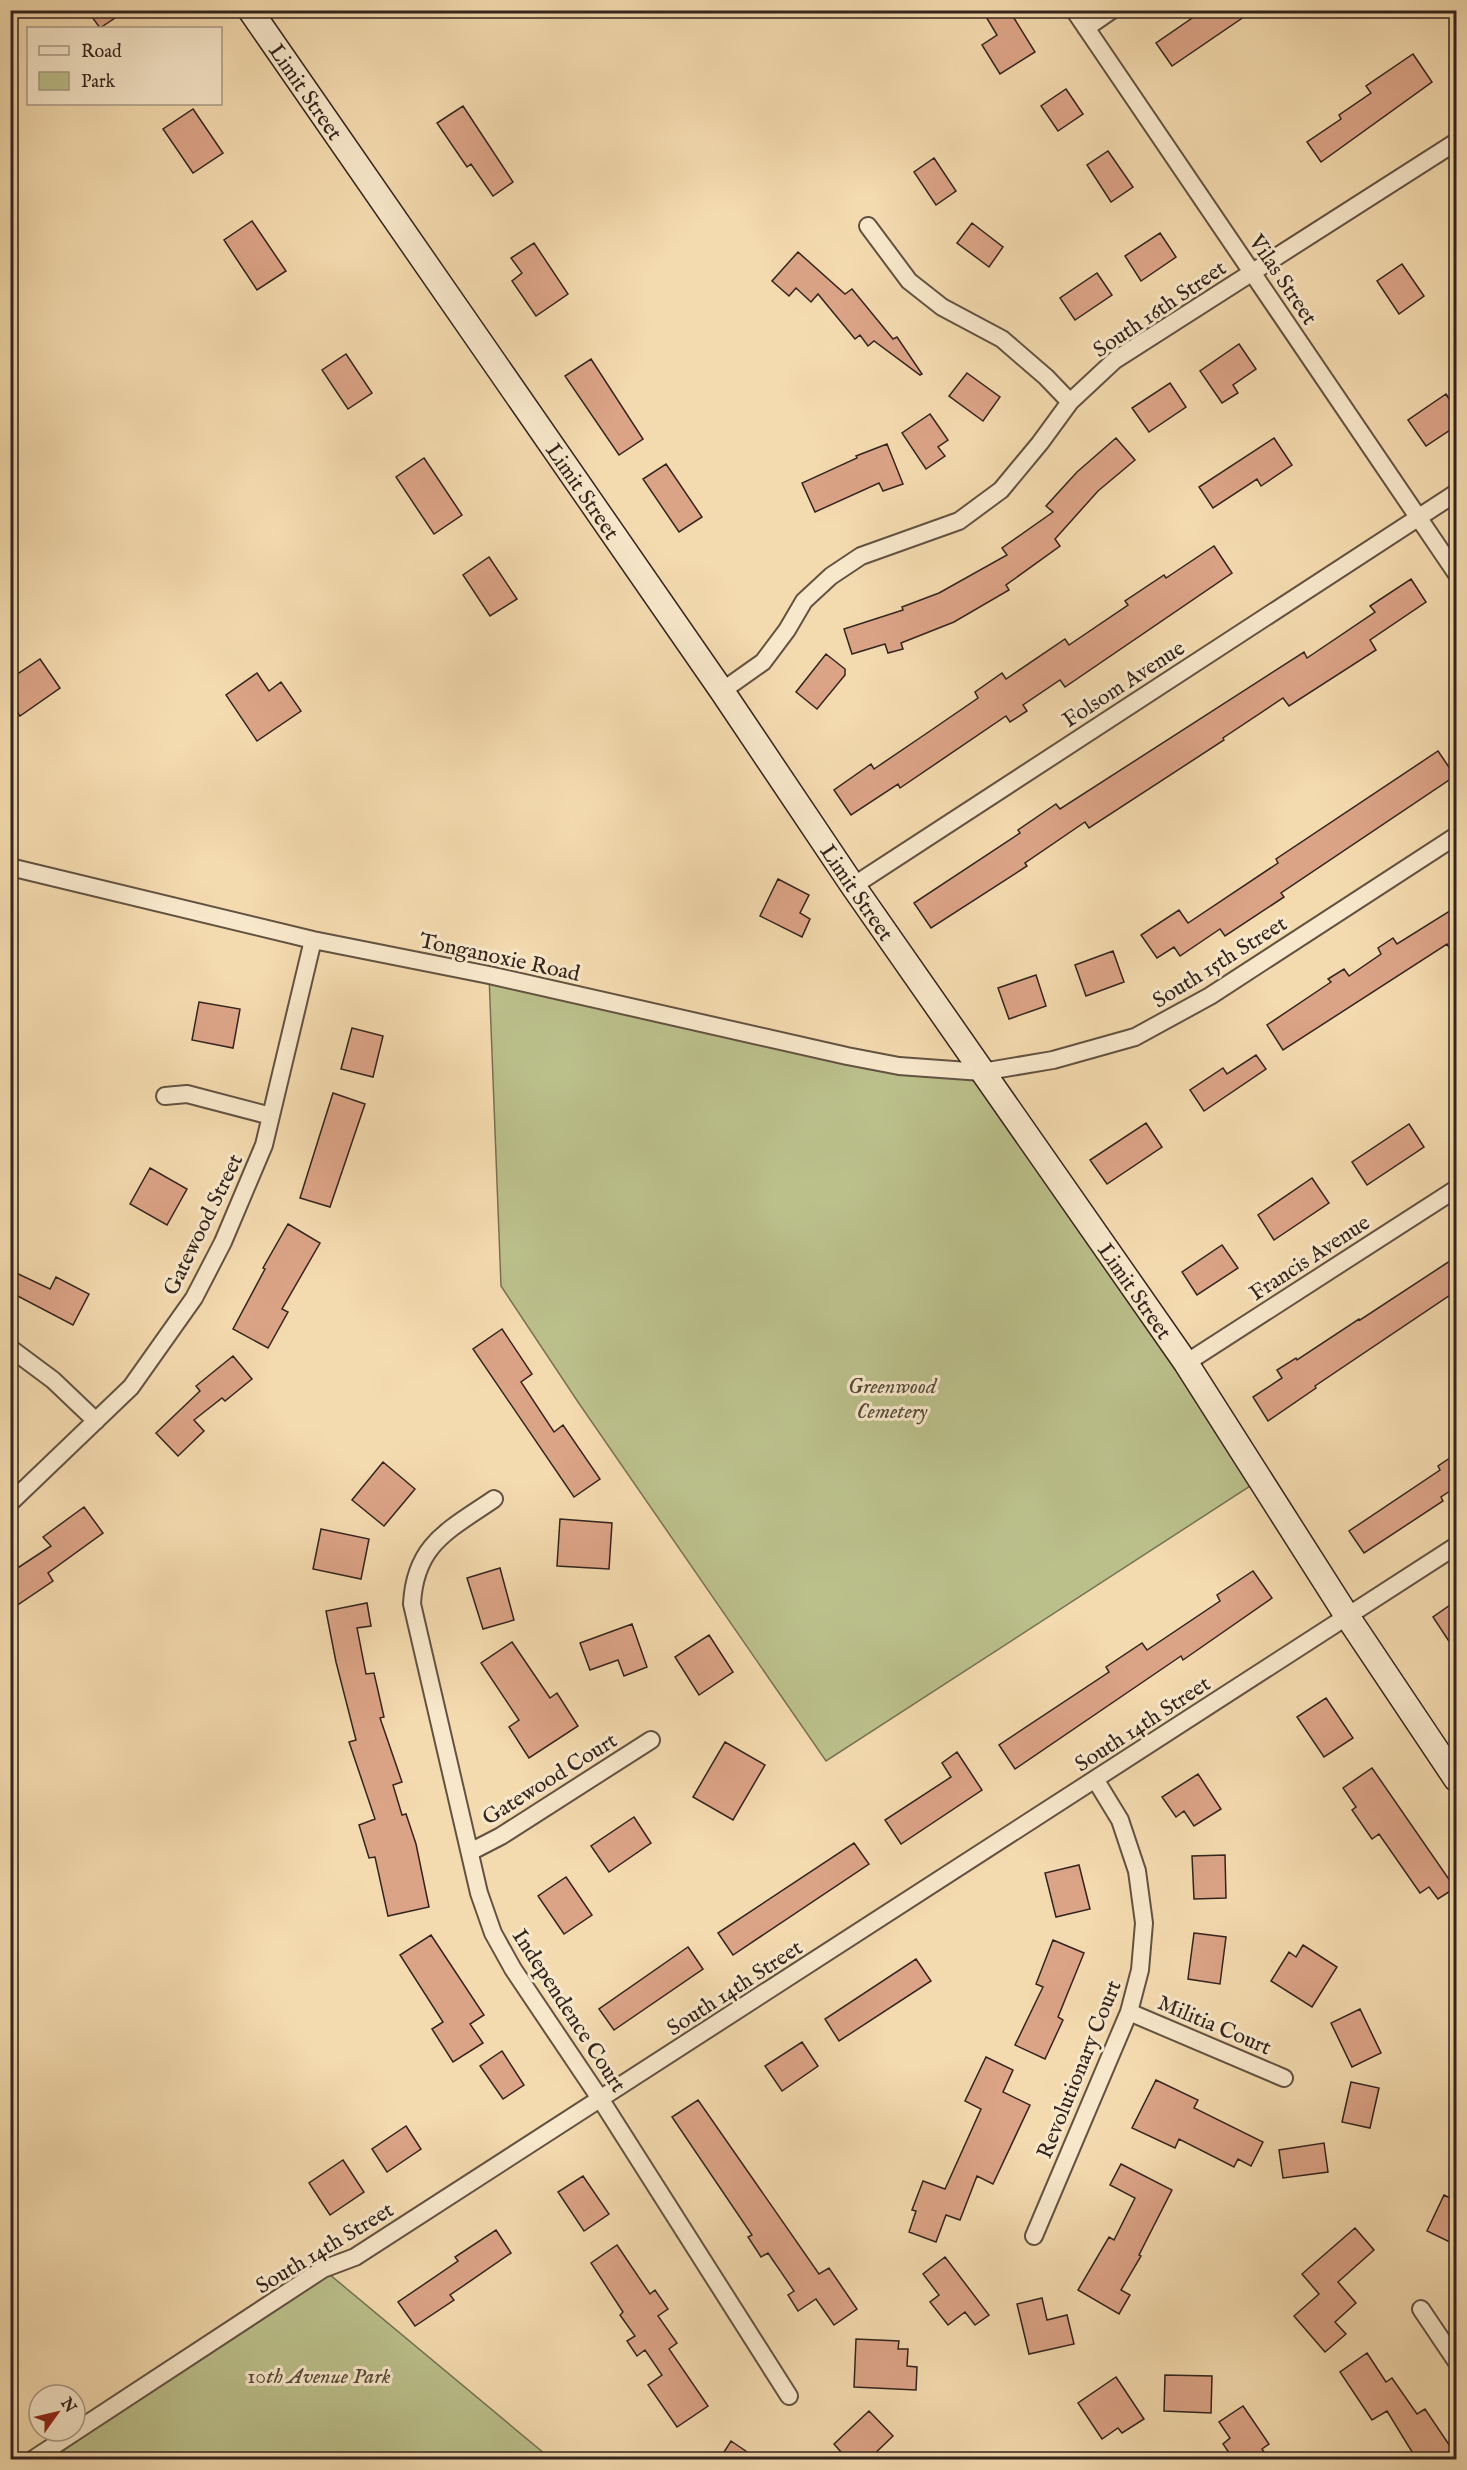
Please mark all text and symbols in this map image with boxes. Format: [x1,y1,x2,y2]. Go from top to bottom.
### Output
legend [27,27,222,105]
street label: Limit Street [262,39,348,147]
text: Road [81,41,122,64]
text: Park [81,71,116,94]
street label: Vilas Street [1241,229,1323,331]
street label: South 16th Street [1088,255,1232,365]
street label: Limit Street [538,438,625,546]
street label: Folsom Avenue [1058,635,1190,735]
street label: Limit Street [813,839,899,947]
street label: South 15th Street [1148,910,1293,1015]
street label: Tonganoxie Road [417,927,583,989]
street label: Gatewood Street [157,1149,250,1300]
street label: Francis Avenue [1245,1209,1376,1308]
street label: Limit Street [1090,1238,1177,1346]
park label: Greenwood Cemetery [848,1373,938,1426]
street label: South 14th Street [1070,1670,1217,1779]
street label: Gatewood Court [477,1727,623,1832]
street label: Independence Court [505,1924,632,2098]
street label: South 14th Street [662,1934,809,2043]
street label: Revolutionary Court [1031,1976,1129,2163]
street label: Militia Court [1153,1989,1276,2062]
street label: South 14th Street [251,2196,400,2301]
park label: 10th Avenue Park [247,2363,391,2391]
north arrow [27,2383,87,2443]
text: N [55,2394,80,2417]

